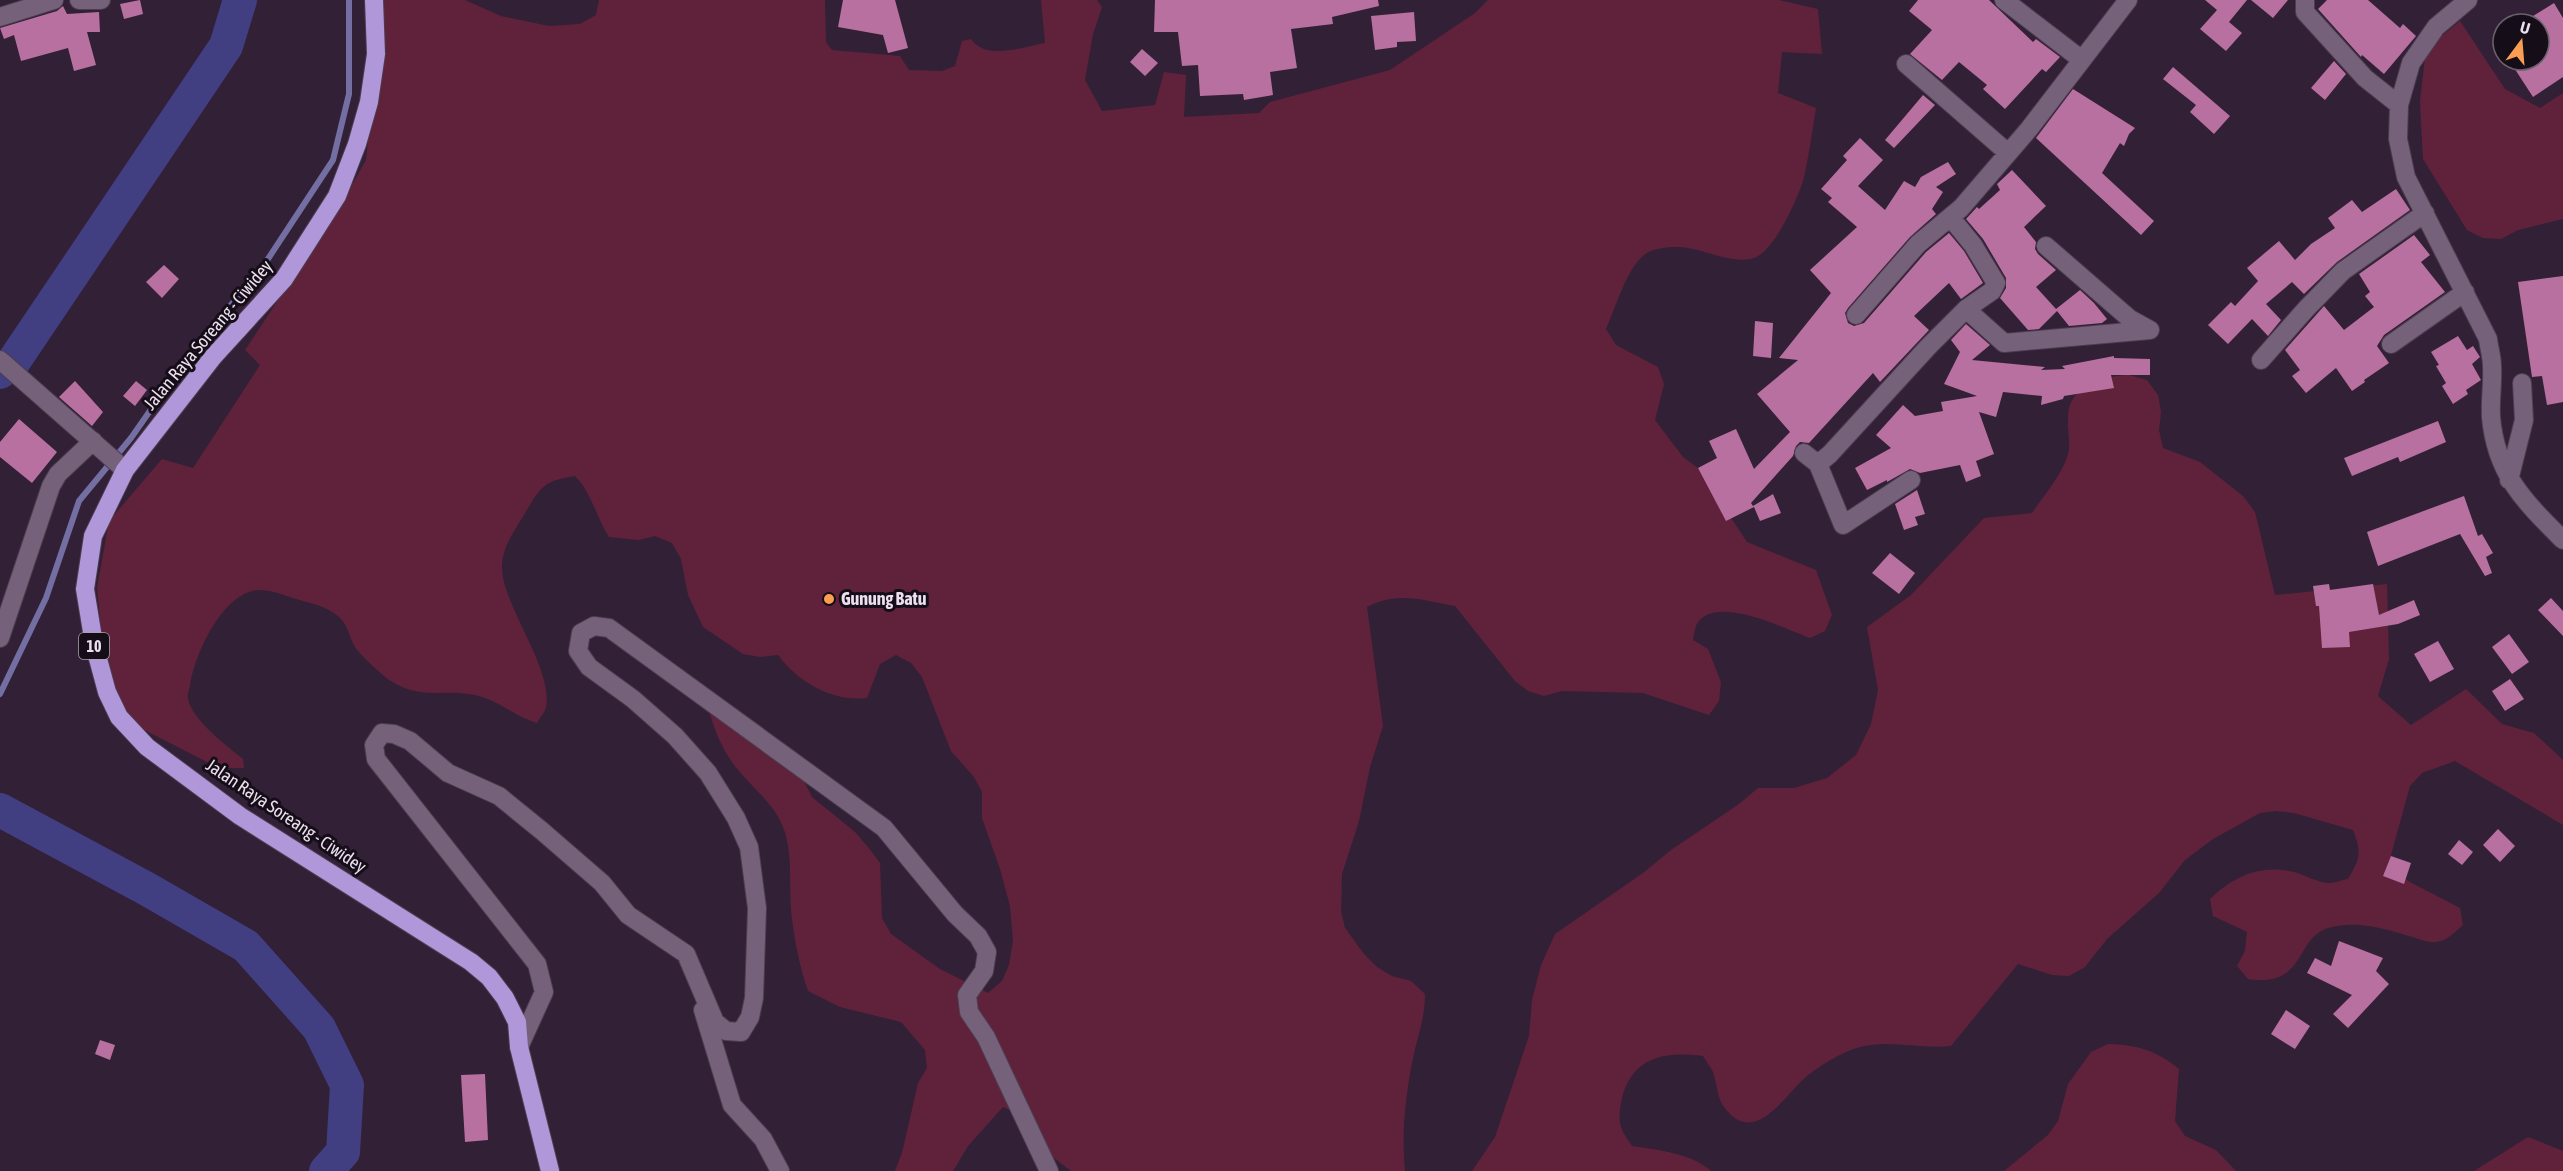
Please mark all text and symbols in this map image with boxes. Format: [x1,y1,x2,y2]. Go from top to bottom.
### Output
north arrow [2491,12,2551,72]
text: U [2518,18,2532,38]
street label: Jalan Raya Soreang - Ciwidey [139,256,276,414]
place label: Gunung Batu [841,588,927,609]
marker: Gunung Batu [822,592,836,606]
road number: 10 [79,633,109,659]
street label: Jalan Raya Soreang - Ciwidey [202,754,370,877]

